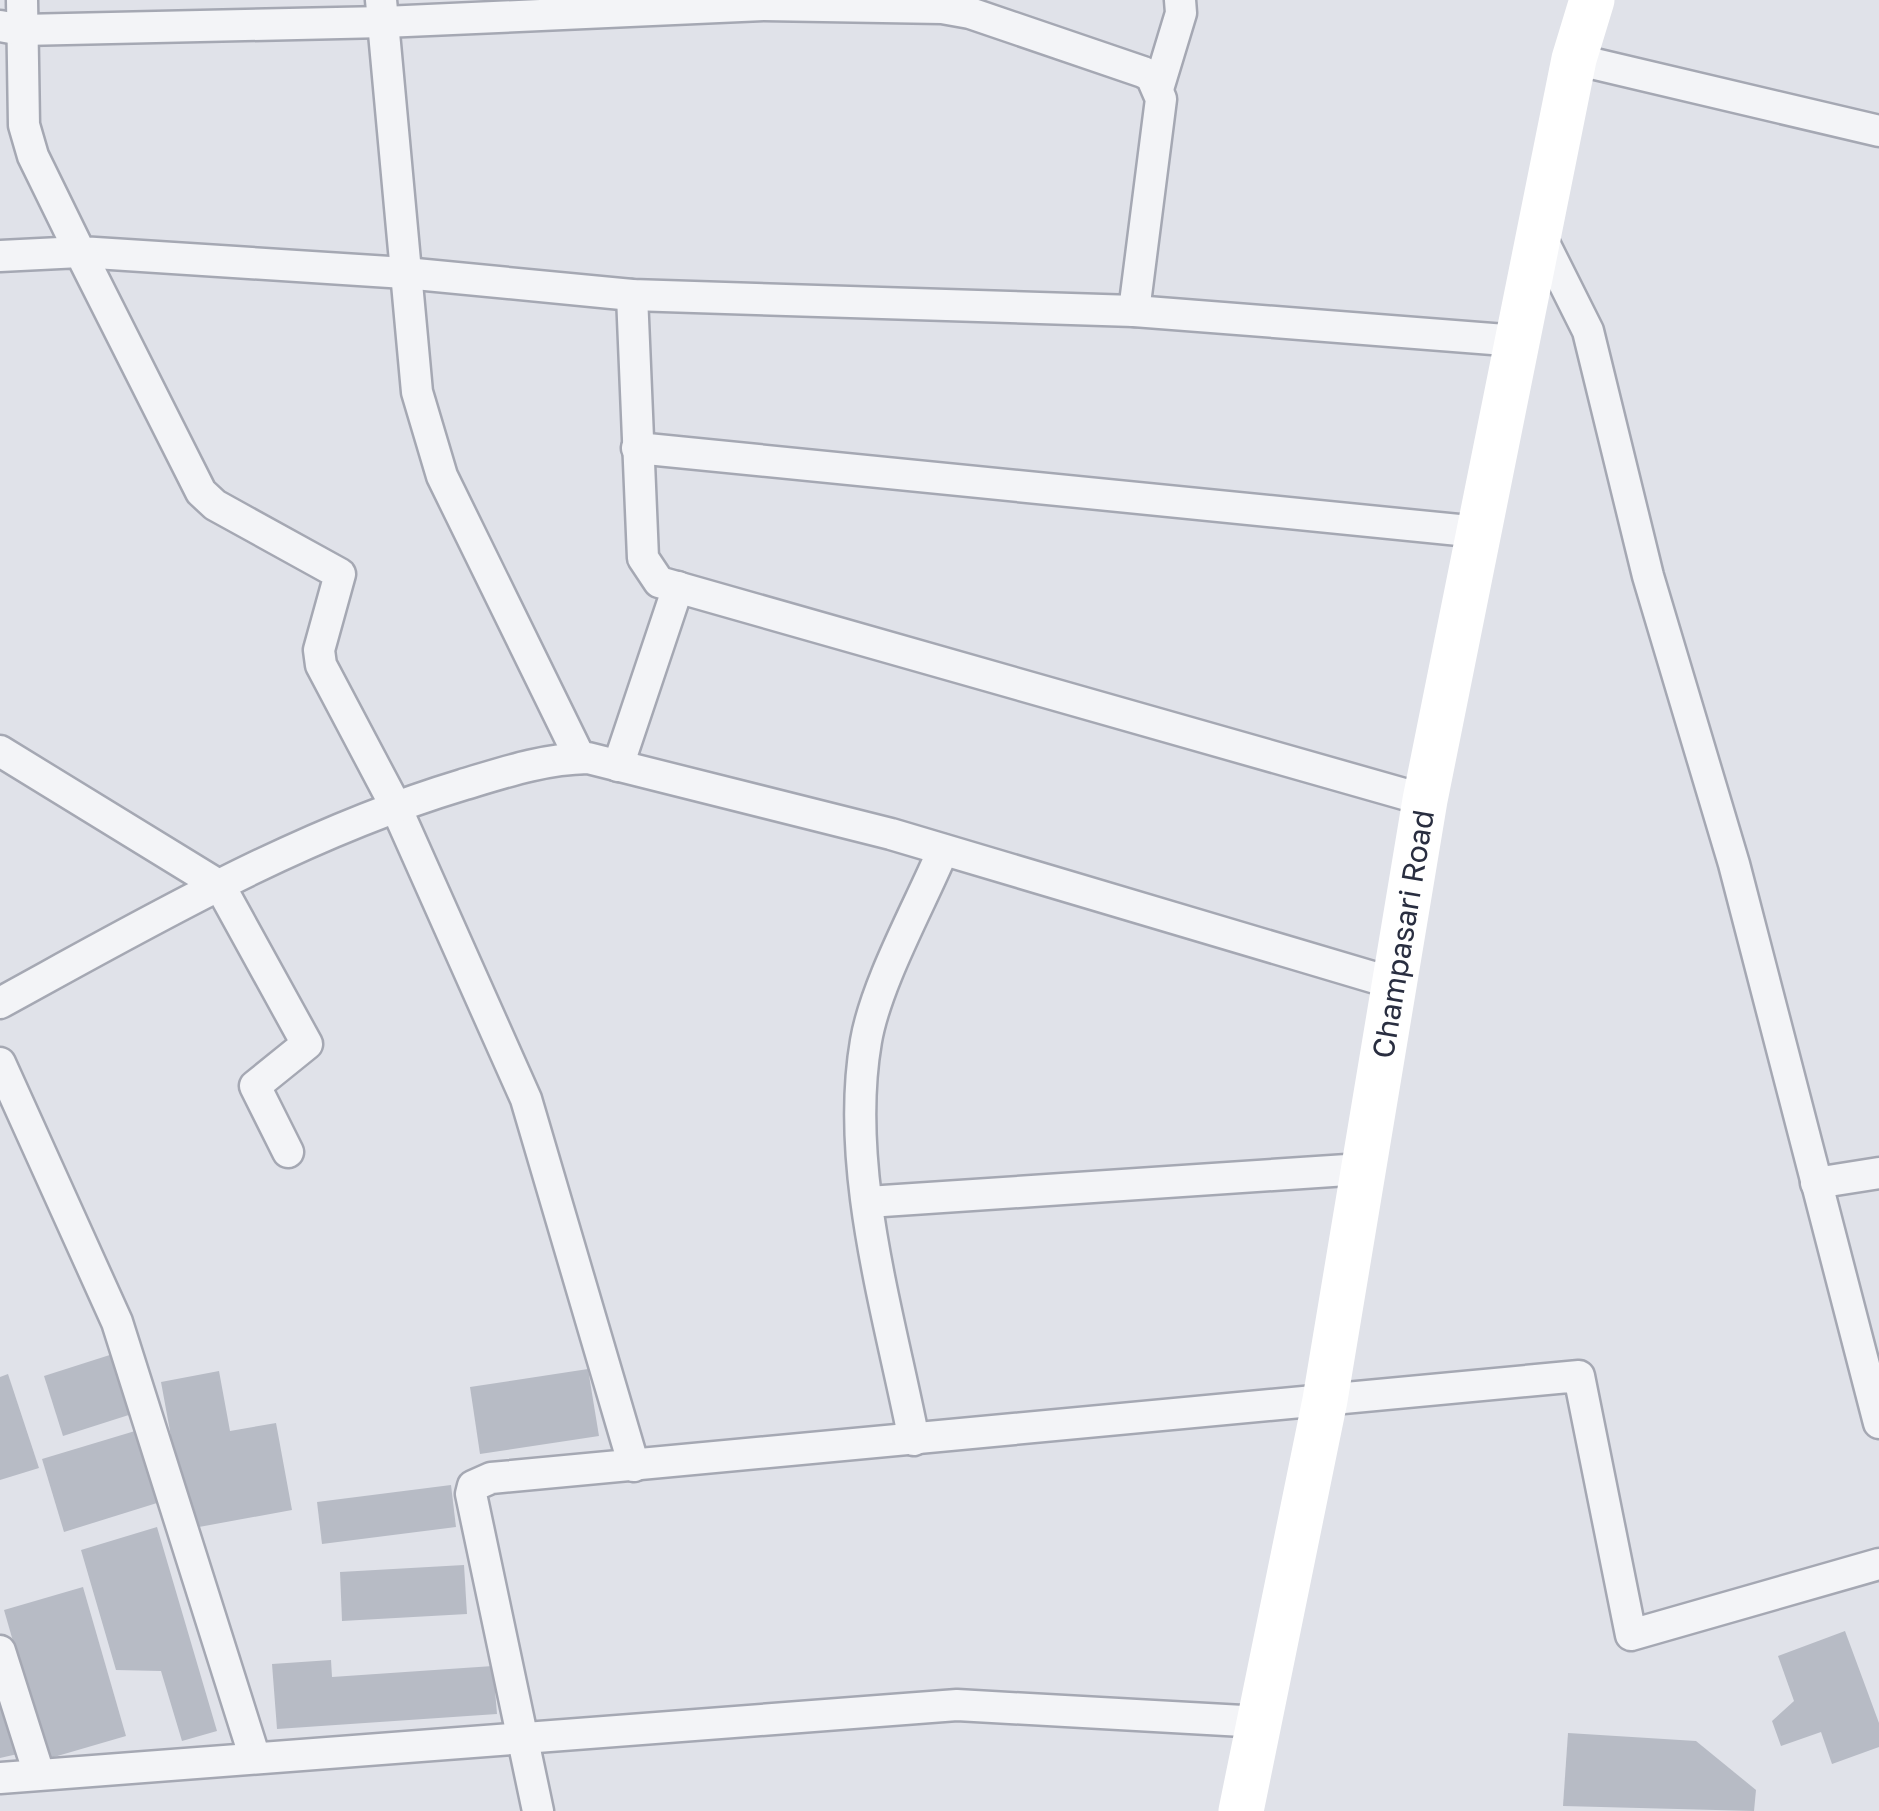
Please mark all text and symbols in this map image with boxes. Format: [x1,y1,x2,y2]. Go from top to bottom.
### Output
street label: Champasari Road [1364,807,1441,1061]

